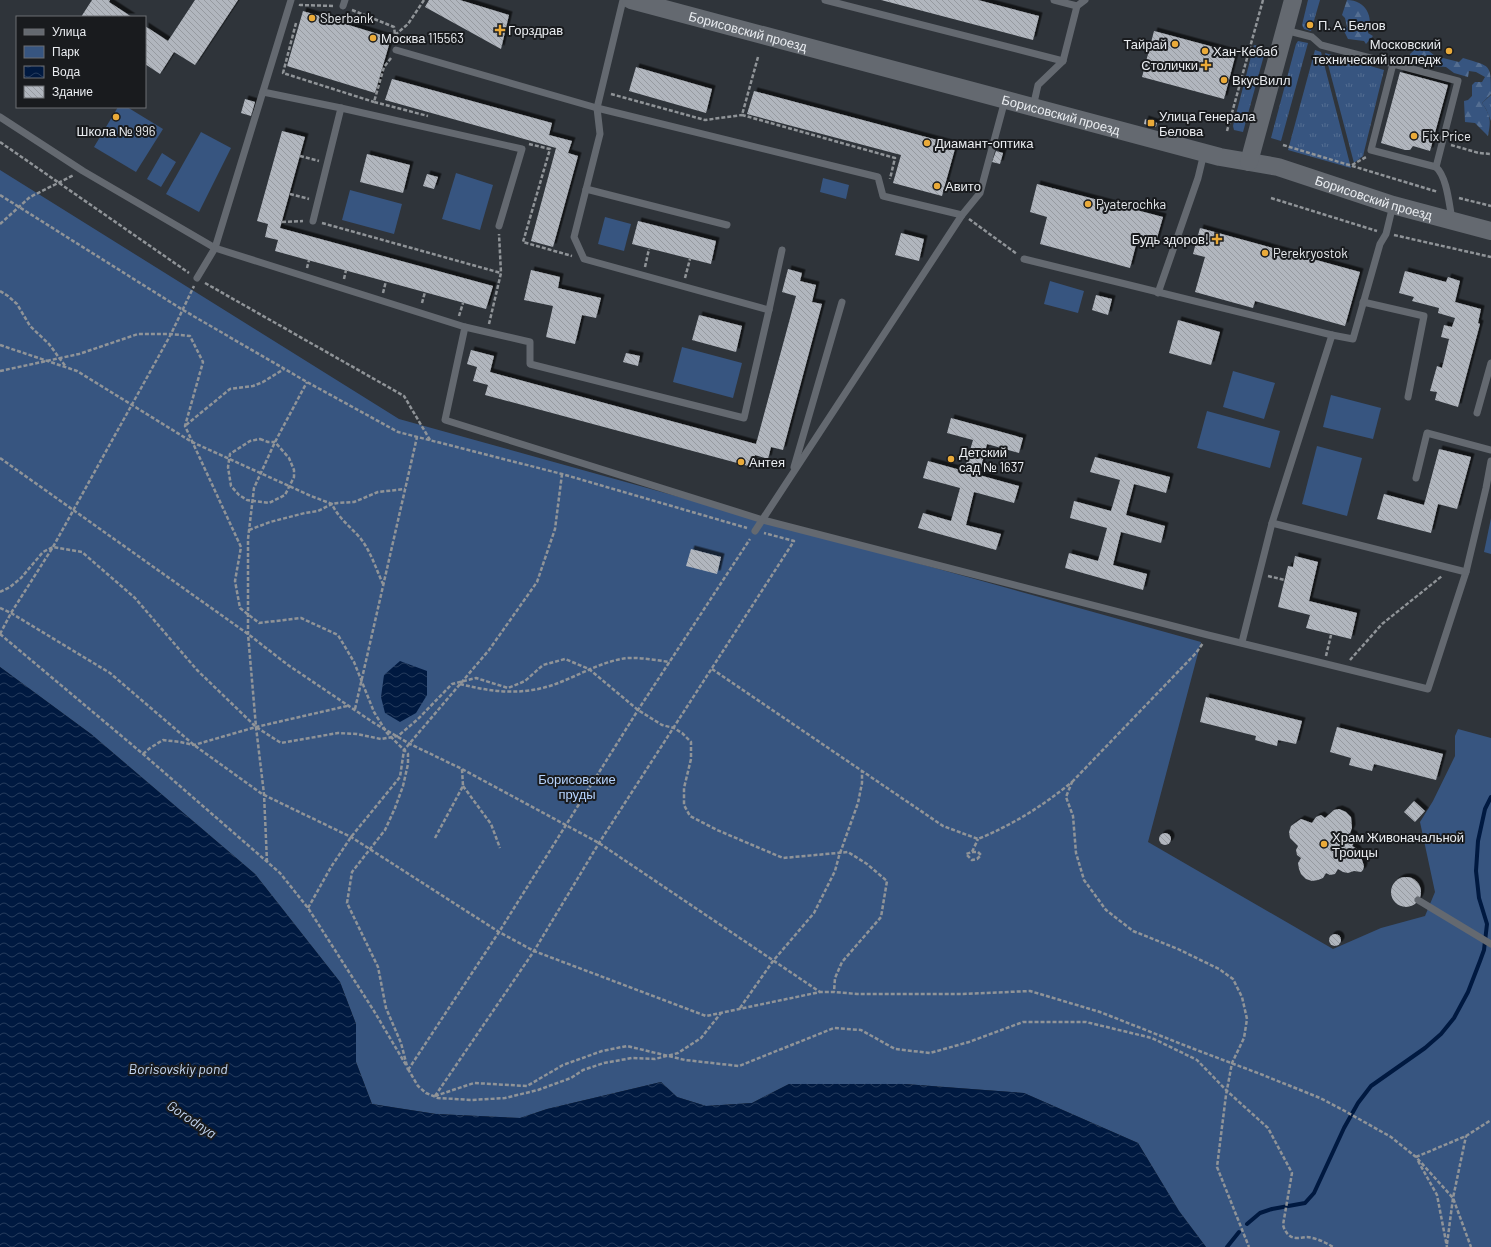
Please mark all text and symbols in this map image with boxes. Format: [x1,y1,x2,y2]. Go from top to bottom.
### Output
street label: Борисовский проезд [687,8,809,55]
place label: Sberbank [320,10,374,26]
marker: Sberbank [307,13,317,23]
legend [16,16,146,108]
place label: П. А. Белов [1318,17,1386,33]
marker: П. А. Белов [1305,20,1315,30]
place label: Горздрав [508,22,563,38]
text: Улица [52,24,86,39]
marker: Горздрав [495,25,505,35]
place label: Москва 115563 [381,30,464,46]
marker: Москва 115563 [368,33,378,43]
place label: Тайрай [1123,36,1167,52]
place label: Московский технический колледж [1313,36,1441,67]
marker: Тайрай [1170,39,1180,49]
place label: Хан-Кебаб [1213,43,1278,59]
text: Парк [52,44,80,59]
marker: Хан-Кебаб [1200,46,1210,56]
marker: Московский технический колледж [1444,46,1454,56]
place label: Столички [1141,57,1198,73]
marker: Столички [1201,60,1211,70]
text: Вода [52,64,80,79]
place label: ВкусВилл [1232,72,1290,88]
marker: ВкусВилл [1219,75,1229,85]
text: Здание [52,84,93,99]
street label: Борисовский проезд [1000,91,1122,138]
place label: Улица Генерала Белова [1159,108,1256,139]
marker: Школа № 996 [111,112,121,122]
marker: Улица Генерала Белова [1146,118,1156,128]
place label: Школа № 996 [77,123,156,139]
place label: Fix Price [1422,128,1471,144]
marker: Fix Price [1409,131,1419,141]
place label: Диамант-оптика [935,135,1034,151]
marker: Диамант-оптика [922,138,932,148]
street label: Борисовский проезд [1313,172,1435,223]
place label: Авито [945,178,981,194]
marker: Авито [932,181,942,191]
place label: Pyaterochka [1096,196,1166,212]
marker: Pyaterochka [1083,199,1093,209]
place label: Будь здоров! [1132,231,1209,247]
marker: Будь здоров! [1212,234,1222,244]
place label: Perekryostok [1273,245,1348,261]
marker: Perekryostok [1260,248,1270,258]
place label: Детский сад № 1637 [959,444,1024,475]
place label: Антея [749,454,785,470]
marker: Детский сад № 1637 [946,454,956,464]
marker: Антея [736,457,746,467]
park label: Борисовские пруды [538,771,616,802]
place label: Храм Живоначальной Троицы [1332,829,1464,860]
marker: Храм Живоначальной Троицы [1319,839,1329,849]
water label: Borisovskiy pond [128,1060,228,1077]
water label: Gorodnya [164,1096,220,1142]

